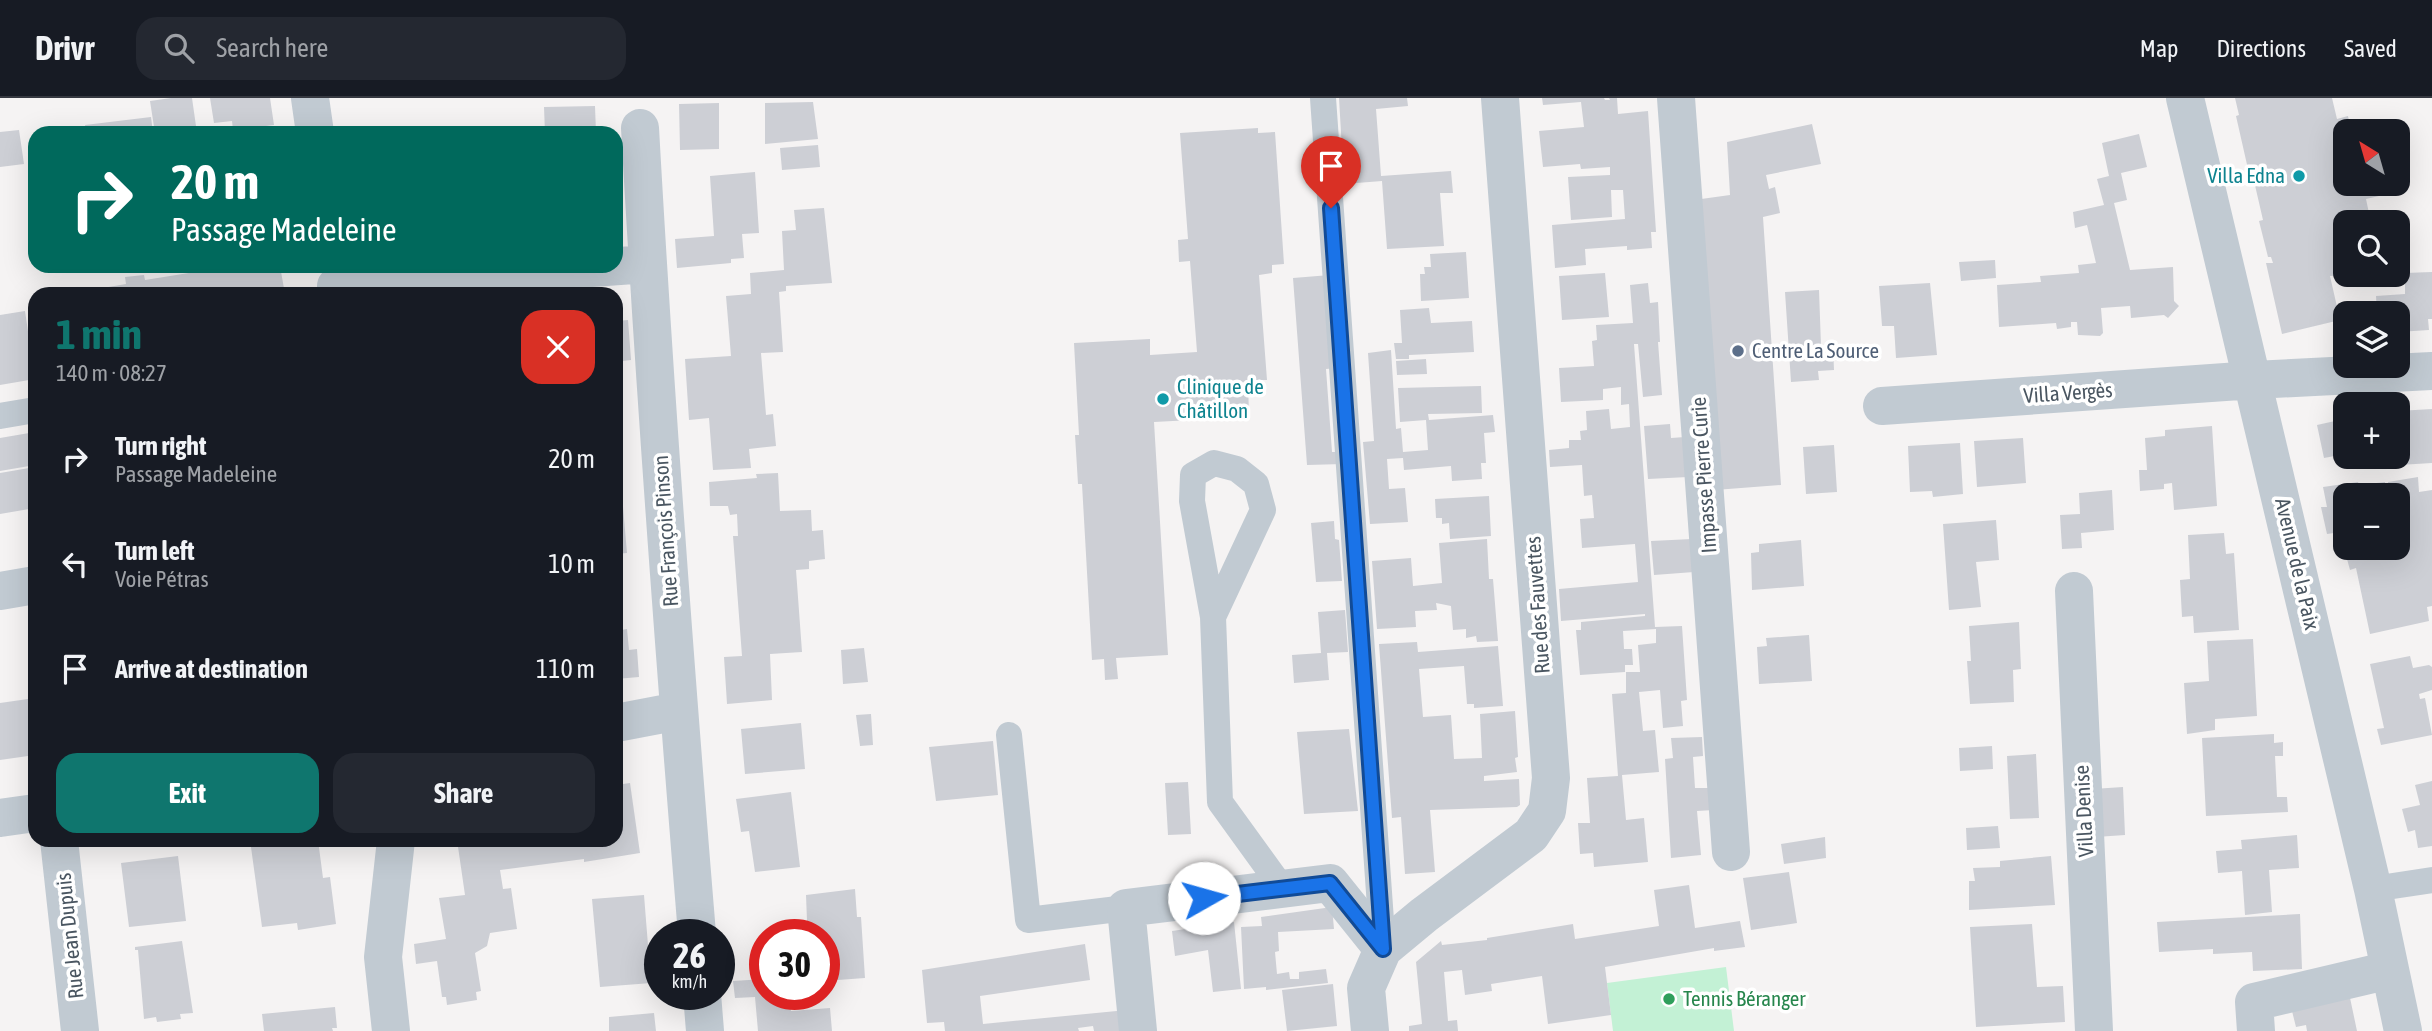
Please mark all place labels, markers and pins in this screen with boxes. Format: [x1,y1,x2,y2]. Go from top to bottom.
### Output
pin [1301,136,1361,208]
place label: Villa Edna [2207,163,2285,187]
marker: Villa Edna [2291,168,2307,184]
place label: Centre La Source [1752,338,1879,362]
marker: Centre La Source [1730,343,1746,359]
place label: Clinique de Châtillon [1177,374,1264,422]
marker: Clinique de Châtillon [1155,391,1171,407]
place label: Tennis Béranger [1683,986,1806,1010]
marker: Tennis Béranger [1661,991,1677,1007]

